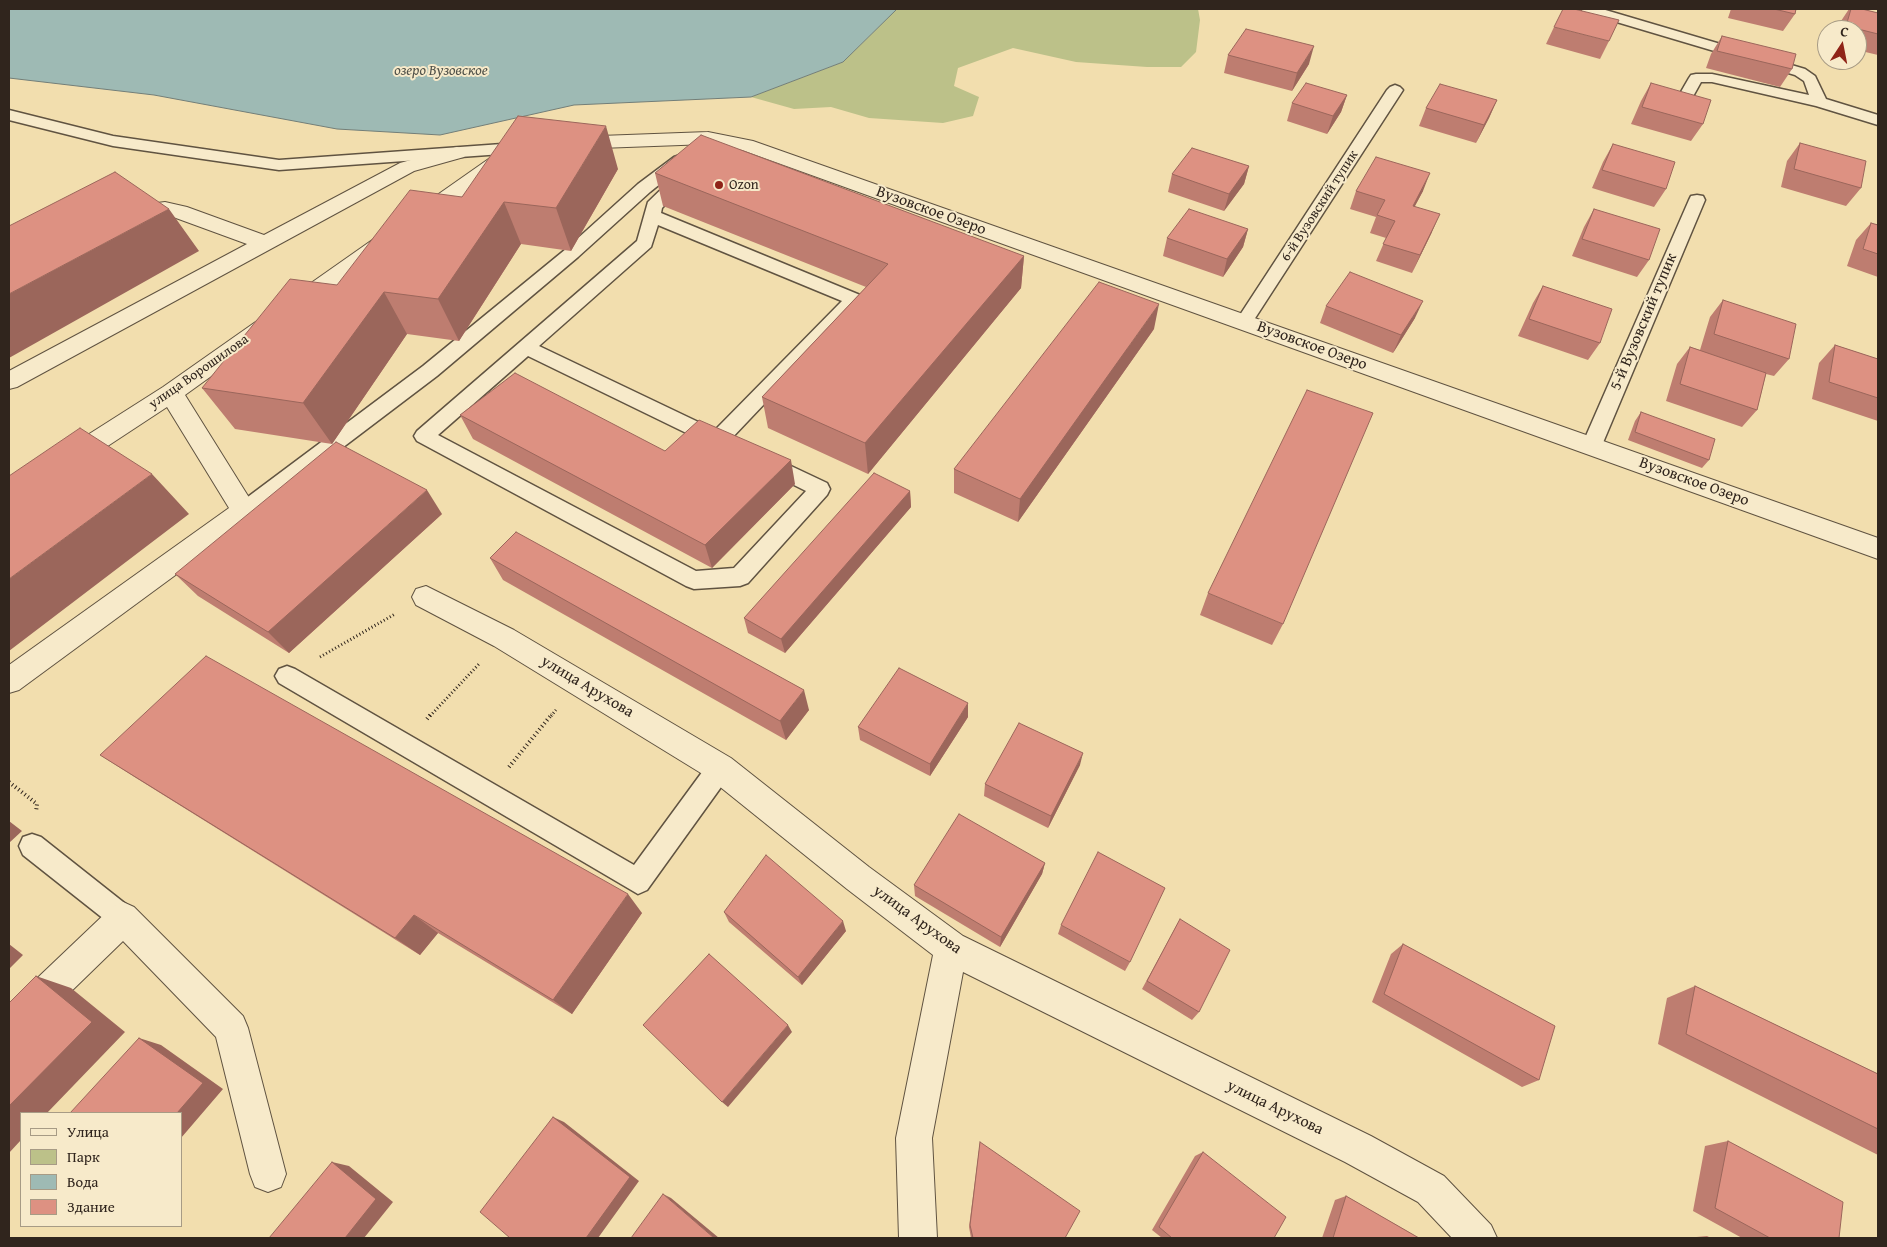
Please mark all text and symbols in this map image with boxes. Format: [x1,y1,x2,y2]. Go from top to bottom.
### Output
north arrow [1817,20,1867,70]
text: С [1839,21,1850,42]
water label: озеро Вузовское [394,62,488,80]
street label: 6-й Вузовский тупик [1278,147,1362,265]
place label: Ozon [729,177,759,193]
marker: Ozon [713,179,725,191]
street label: Вузовское Озеро [873,182,989,240]
street label: 5-й Вузовский тупик [1606,251,1682,393]
street label: Вузовское Озеро [1254,317,1370,375]
street label: улица Ворошилова [146,331,252,413]
street label: Вузовское Озеро [1636,453,1752,511]
street label: улица Арухова [537,652,637,722]
street label: улица Арухова [869,881,965,959]
street label: улица Арухова [1224,1076,1326,1140]
legend [20,1112,182,1227]
text: Улица [67,1121,109,1142]
text: Парк [67,1146,100,1167]
text: Вода [67,1171,98,1192]
text: Здание [67,1196,115,1217]

